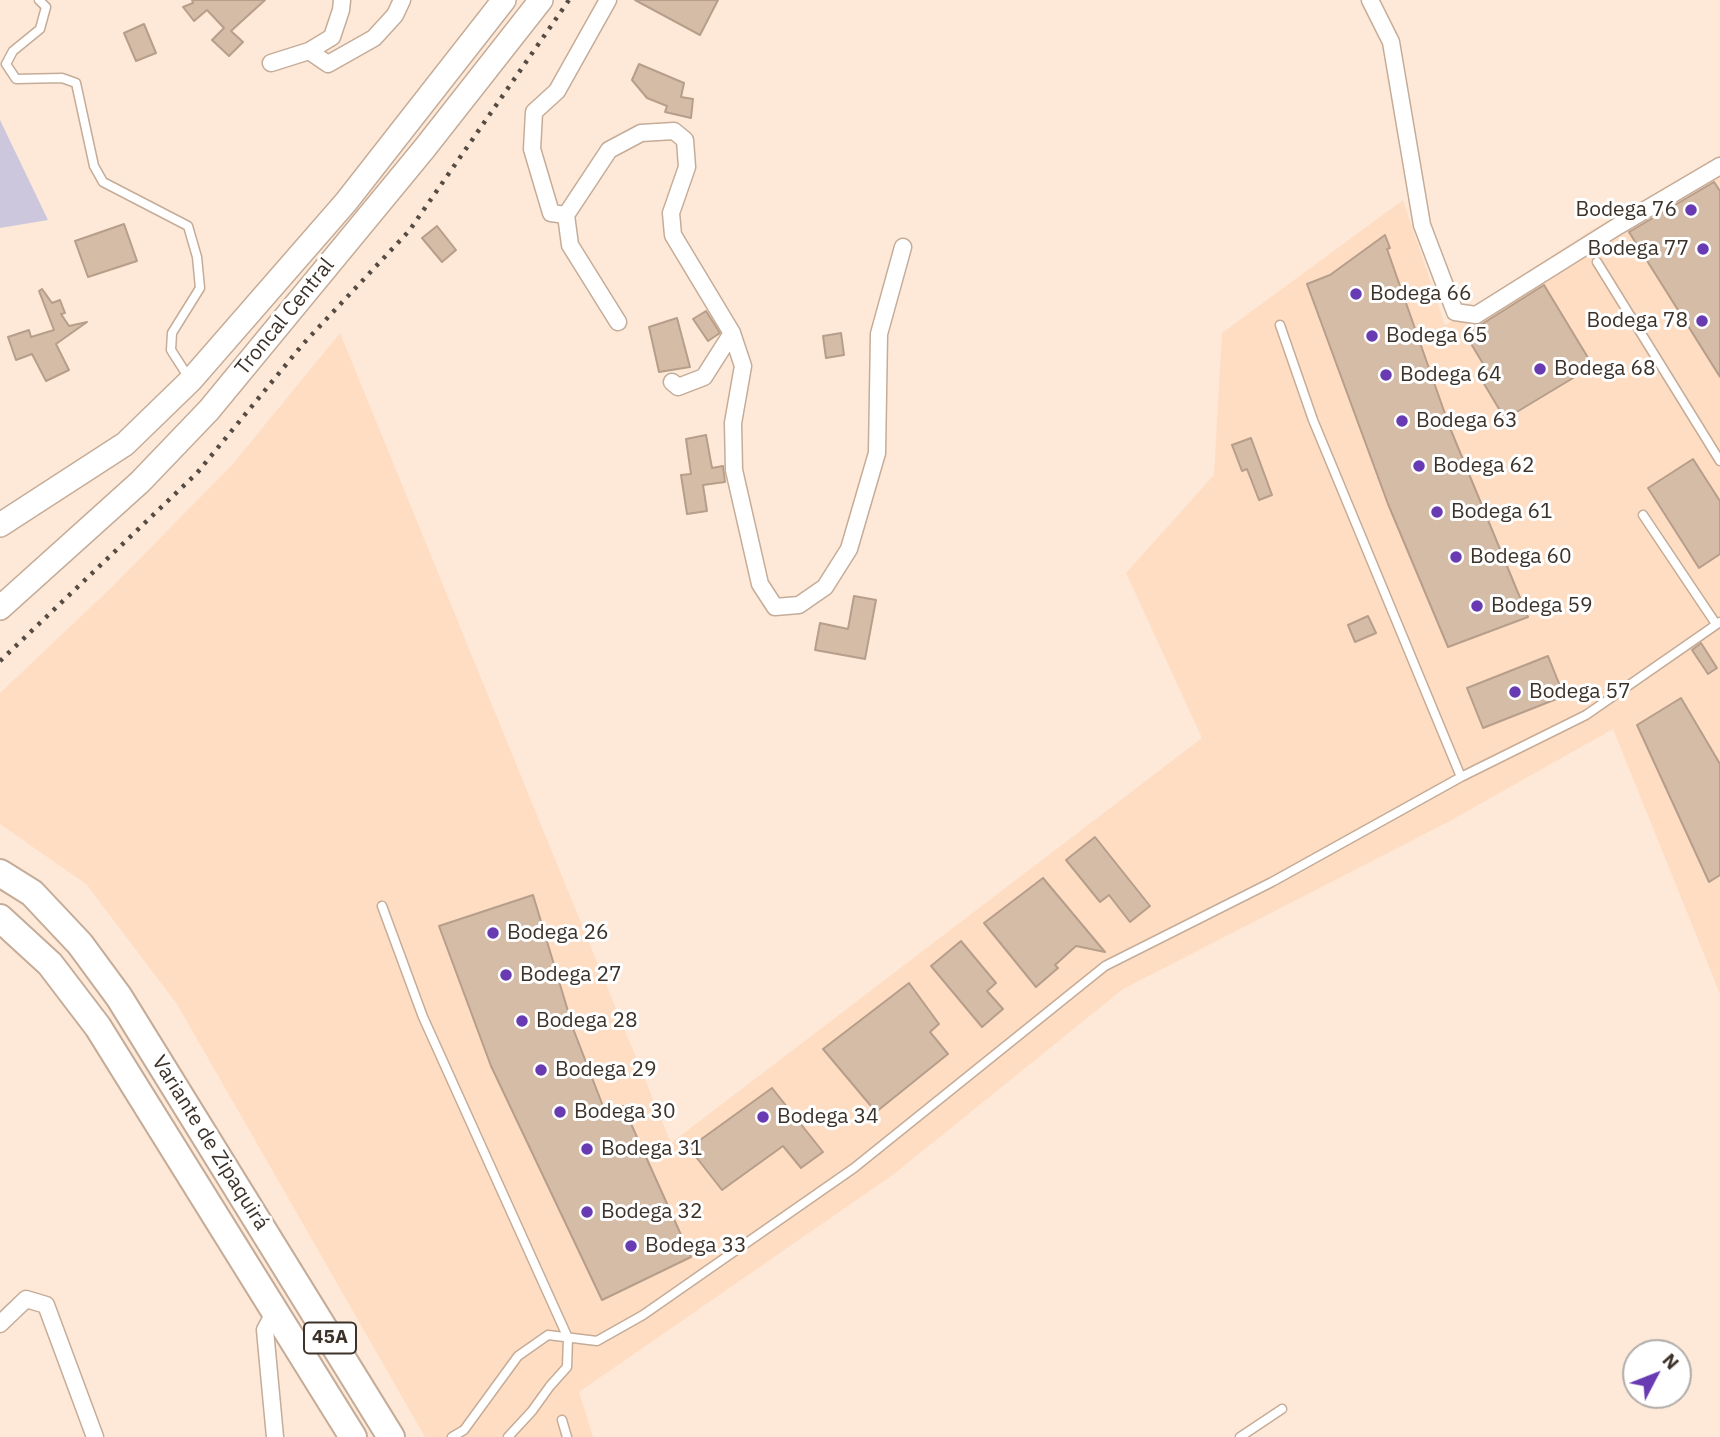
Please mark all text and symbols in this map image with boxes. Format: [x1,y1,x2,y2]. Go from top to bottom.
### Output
place label: Bodega 76 [1575,197,1677,223]
marker: Bodega 76 [1683,202,1699,218]
place label: Bodega 77 [1587,236,1689,262]
marker: Bodega 77 [1695,241,1711,257]
street label: Troncal Central [230,253,340,381]
place label: Bodega 66 [1370,281,1472,307]
marker: Bodega 66 [1348,286,1364,302]
place label: Bodega 78 [1586,308,1688,334]
marker: Bodega 78 [1694,313,1710,329]
place label: Bodega 65 [1386,323,1488,349]
marker: Bodega 65 [1364,328,1380,344]
place label: Bodega 68 [1554,356,1656,382]
marker: Bodega 68 [1532,361,1548,377]
place label: Bodega 64 [1400,362,1502,388]
marker: Bodega 64 [1378,367,1394,383]
place label: Bodega 63 [1416,408,1518,434]
marker: Bodega 63 [1394,413,1410,429]
place label: Bodega 62 [1433,453,1535,479]
marker: Bodega 62 [1411,458,1427,474]
place label: Bodega 61 [1451,499,1553,525]
marker: Bodega 61 [1429,504,1445,520]
place label: Bodega 60 [1470,544,1572,570]
marker: Bodega 60 [1448,549,1464,565]
place label: Bodega 59 [1491,593,1593,619]
marker: Bodega 59 [1469,598,1485,614]
place label: Bodega 57 [1529,679,1631,705]
marker: Bodega 57 [1507,684,1523,700]
place label: Bodega 26 [507,920,609,946]
marker: Bodega 26 [485,925,501,941]
place label: Bodega 27 [520,962,622,988]
marker: Bodega 27 [498,967,514,983]
place label: Bodega 28 [536,1008,638,1034]
marker: Bodega 28 [514,1013,530,1029]
street label: Variante de Zipaquirá [146,1051,274,1235]
place label: Bodega 29 [555,1057,657,1083]
marker: Bodega 29 [533,1062,549,1078]
place label: Bodega 30 [574,1099,676,1125]
marker: Bodega 30 [552,1104,568,1120]
place label: Bodega 34 [777,1104,879,1130]
marker: Bodega 34 [755,1109,771,1125]
place label: Bodega 31 [601,1136,703,1162]
marker: Bodega 31 [579,1141,595,1157]
place label: Bodega 32 [601,1199,703,1225]
marker: Bodega 32 [579,1204,595,1220]
place label: Bodega 33 [645,1233,747,1259]
marker: Bodega 33 [623,1238,639,1254]
road number: 45A [304,1322,356,1354]
north arrow [1622,1339,1692,1409]
text: N [1658,1348,1685,1374]

